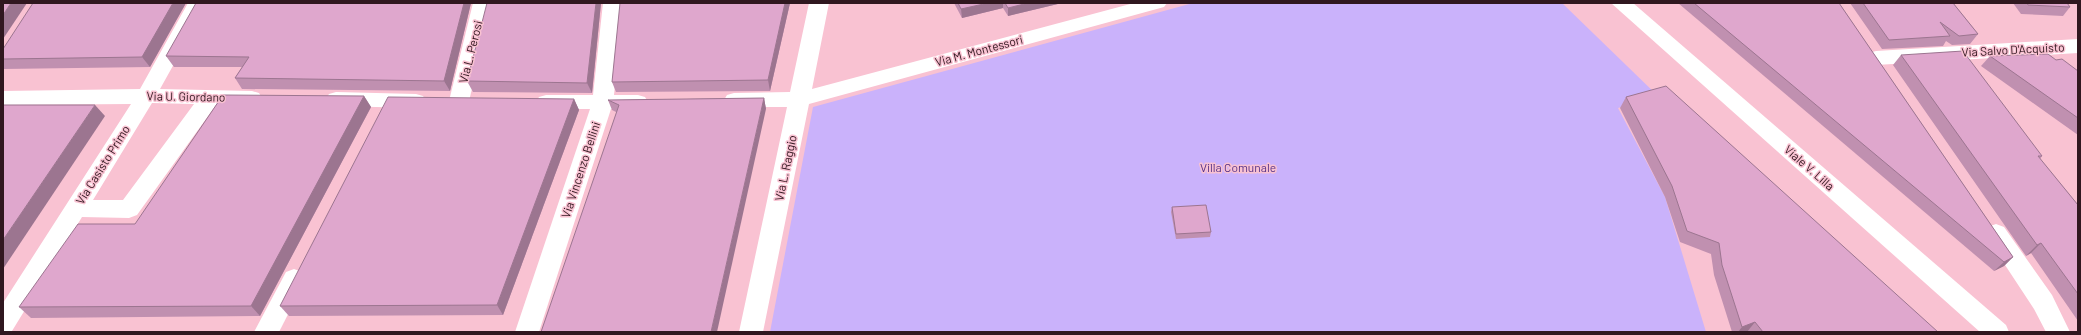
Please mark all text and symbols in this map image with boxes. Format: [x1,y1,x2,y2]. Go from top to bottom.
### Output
street label: Via L. Perosi [455,19,485,85]
street label: Via M. Montessori [933,32,1024,68]
street label: Via Salvo D'Acquisto [1961,39,2065,59]
street label: Via U. Giordano [146,88,226,104]
street label: Via Vincenzo Bellini [558,120,602,220]
street label: Via Casisto Primo [72,122,132,207]
street label: Via L. Raggio [771,133,799,202]
street label: Viale V. Lilla [1782,142,1837,193]
park label: Villa Comunale [1200,160,1276,174]

